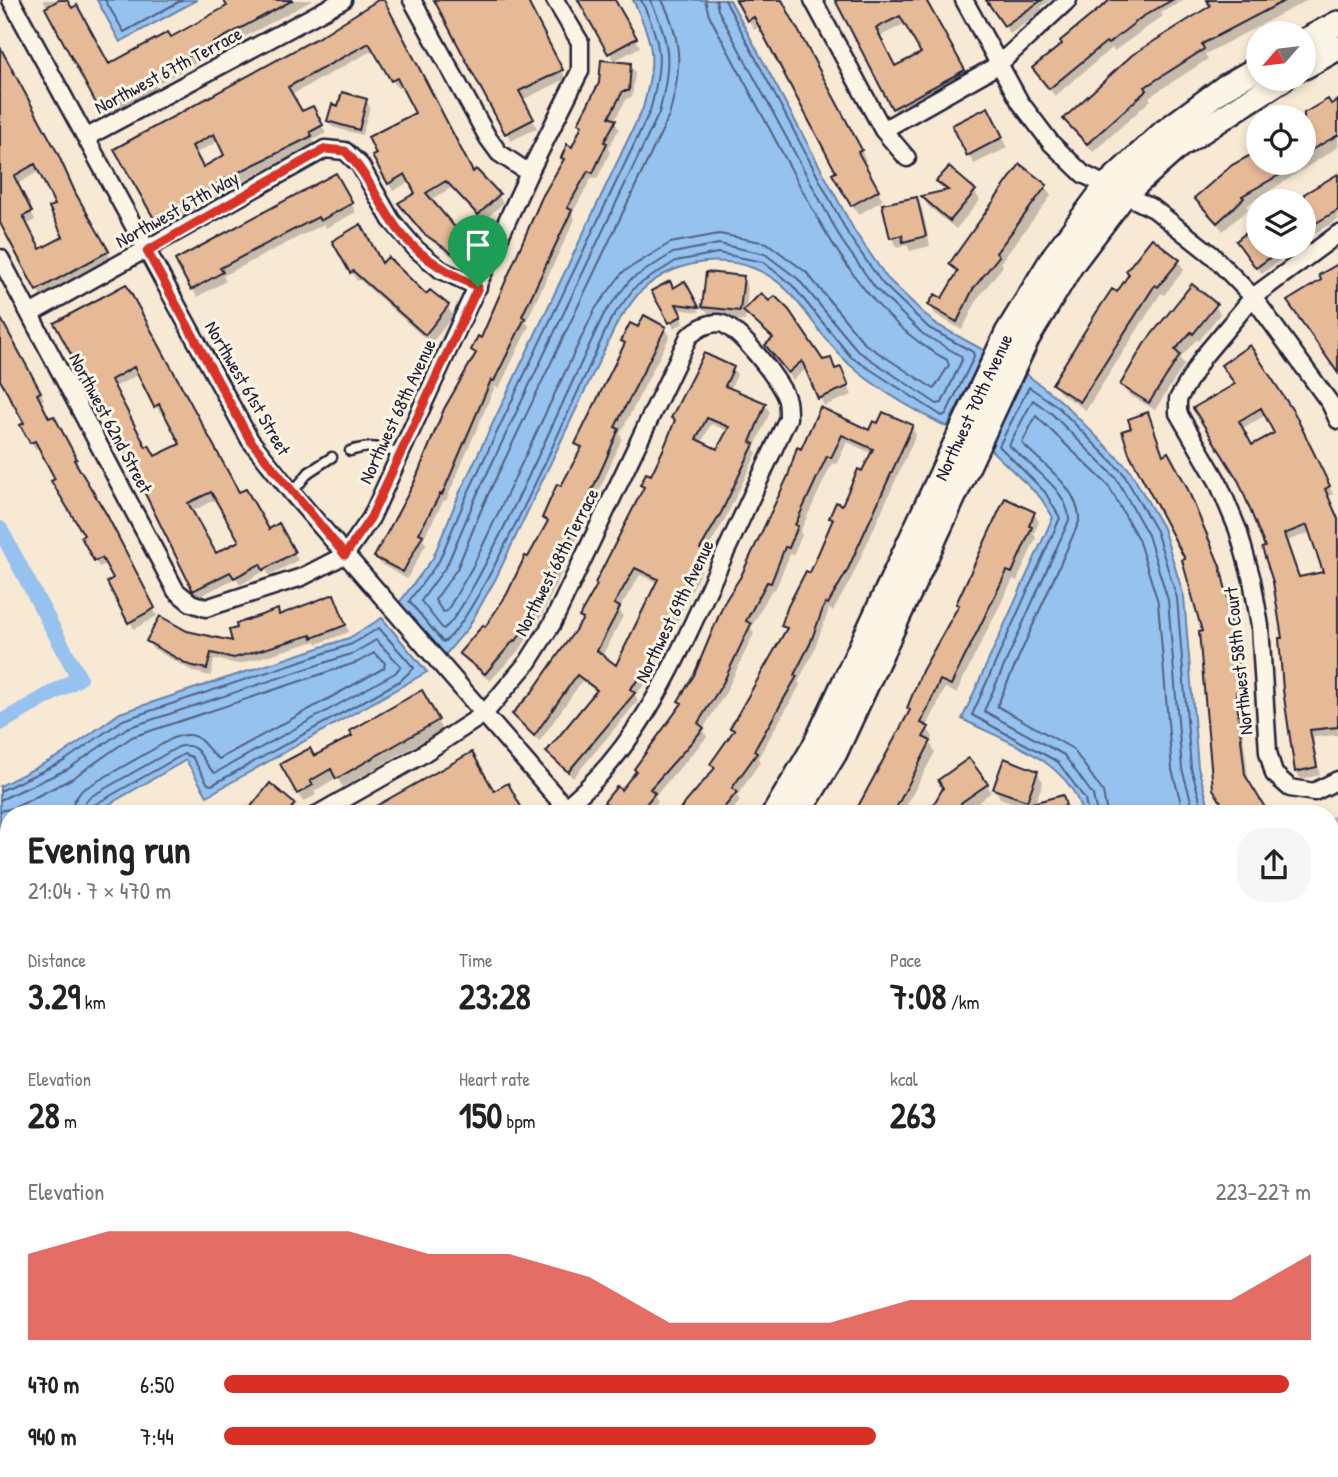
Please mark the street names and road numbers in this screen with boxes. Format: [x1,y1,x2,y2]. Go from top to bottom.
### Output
street label: Northwest 67th Terrace [90,20,247,120]
street label: Northwest 67th Way [111,164,243,254]
street label: Northwest 61st Street [199,316,297,460]
street label: Northwest 70th Avenue [928,329,1019,485]
street label: Northwest 68th Avenue [352,334,442,488]
street label: Northwest 62nd Street [63,348,159,498]
street label: Northwest 68th Terrace [508,483,605,640]
street label: Northwest 69th Avenue [628,535,720,687]
street label: Northwest 58th Court [1217,585,1259,736]

